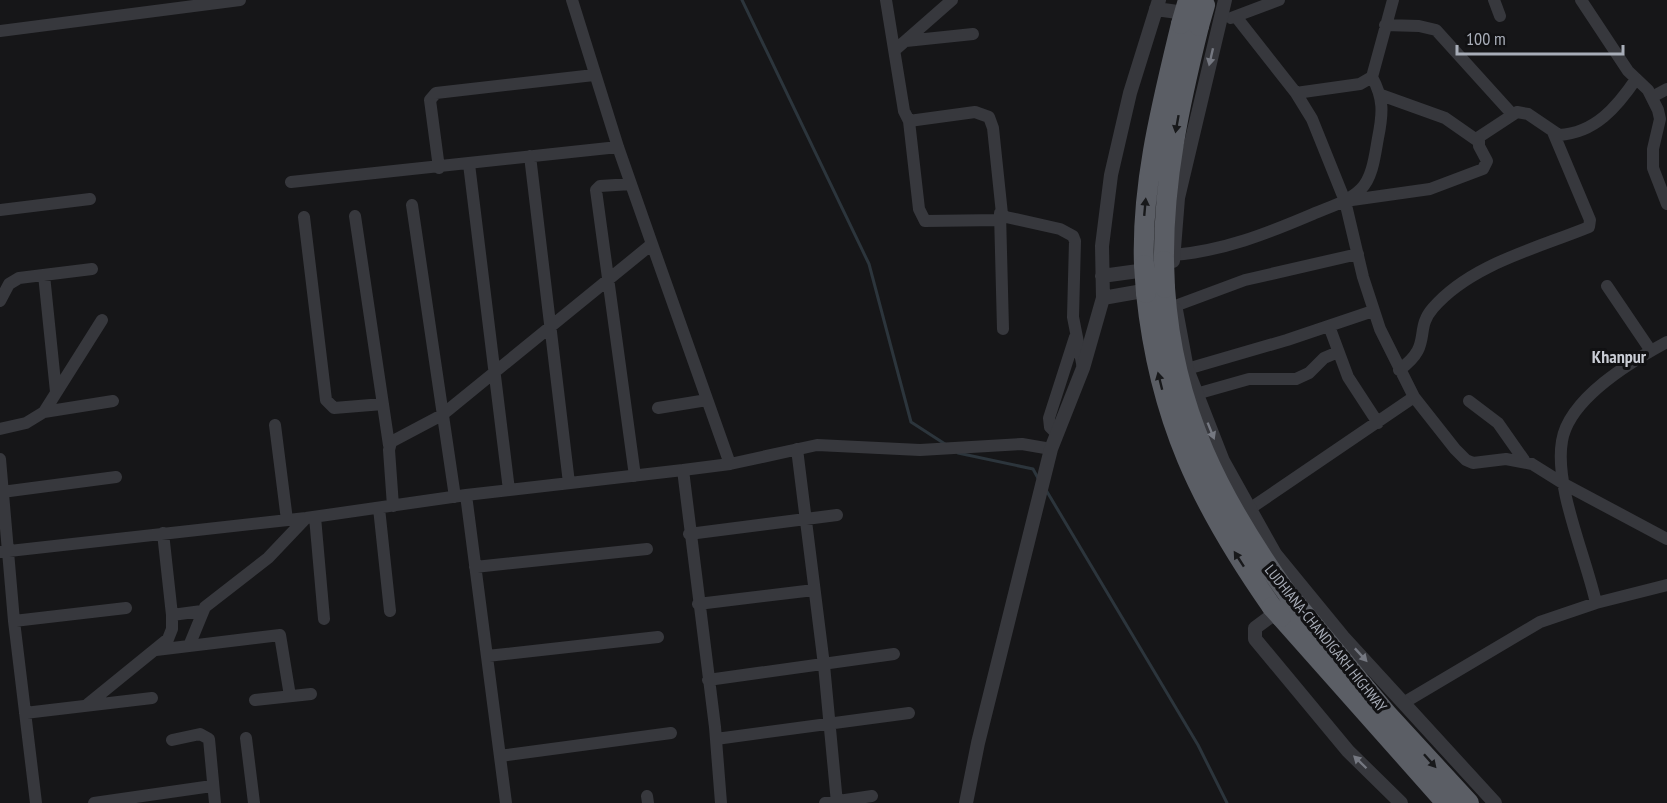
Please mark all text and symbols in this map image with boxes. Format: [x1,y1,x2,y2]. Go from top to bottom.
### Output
scale bar [1457,18,1624,56]
text: 100 m [1466,27,1506,50]
one-way arrow [1206,48,1216,66]
one-way arrow [1172,115,1181,134]
one-way arrow [1141,197,1150,216]
district label: Khanpur [1592,345,1647,368]
one-way arrow [1155,372,1165,390]
one-way arrow [1207,422,1216,440]
one-way arrow [1233,551,1245,567]
street label: LUDHIANA-CHANDIGARH HIGHWAY [1261,561,1391,715]
one-way arrow [1354,648,1368,663]
one-way arrow [1423,753,1436,768]
one-way arrow [1352,755,1367,769]

